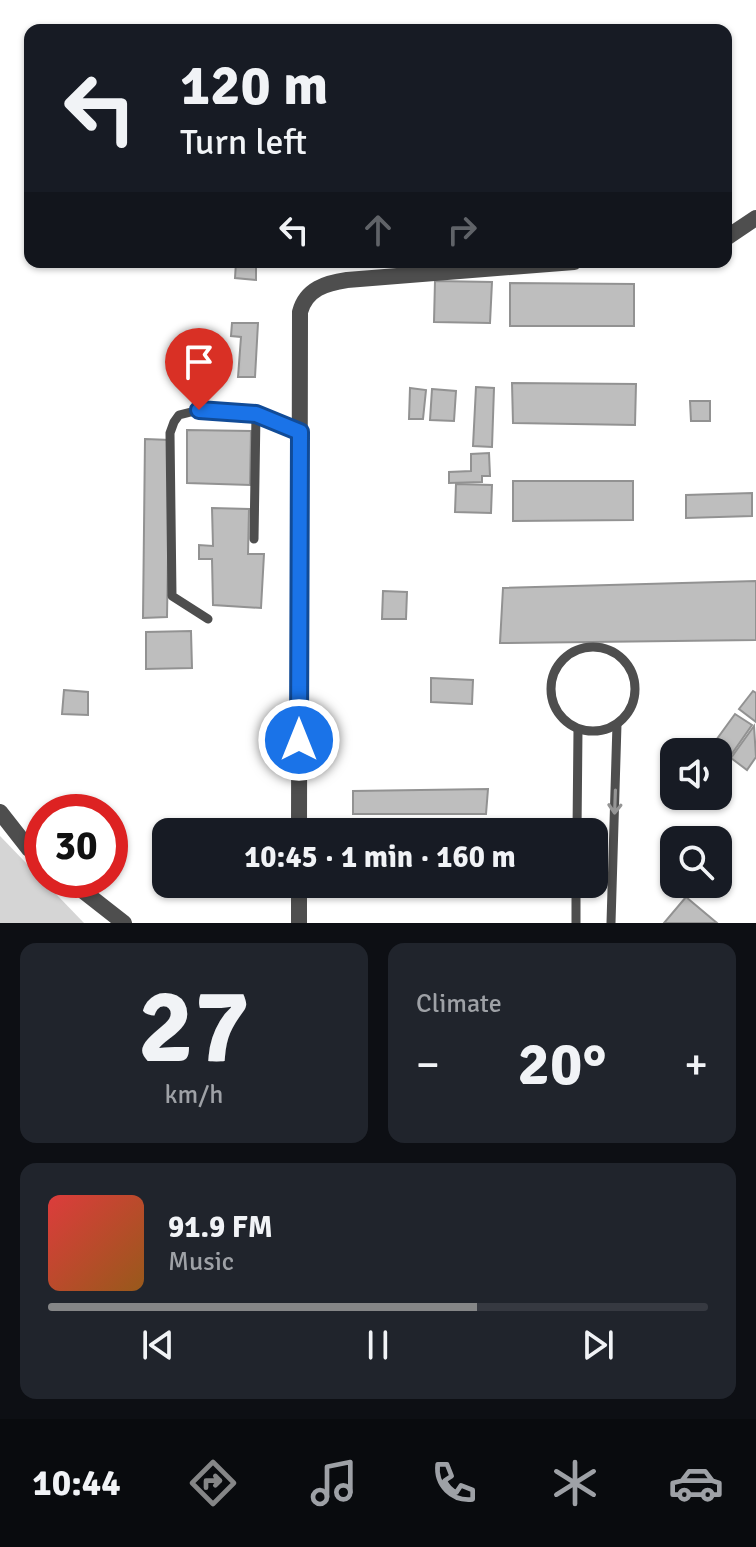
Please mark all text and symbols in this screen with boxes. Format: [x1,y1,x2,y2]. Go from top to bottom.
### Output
text: 120 m [180,51,328,120]
icon: left [48,56,152,160]
text: Turn left [180,120,307,165]
icon: left [272,208,316,252]
icon: ahead [356,208,400,252]
icon: right [440,208,484,252]
pin [165,328,233,410]
icon: arrive [177,340,221,384]
position arrow [257,698,341,782]
map controls [660,738,732,898]
button: sound [660,738,732,810]
one-way arrow [607,788,622,815]
speed limit sign: 30 [24,794,128,898]
button: search [660,826,732,898]
text: 10:45 · 1 min · 160 m [244,839,516,876]
text: 27 [138,963,250,1091]
text: Climate [416,988,502,1020]
text: 20° [518,1028,606,1102]
text: − [416,1038,440,1092]
text: + [684,1038,708,1092]
text: km/h [165,1079,223,1111]
text: 91.9 FM [168,1209,273,1246]
text: Music [168,1246,234,1278]
icon: previous [136,1323,180,1367]
icon: pause [356,1323,400,1367]
icon: next [576,1323,620,1367]
icon: directions [185,1455,241,1511]
icon: music [306,1455,362,1511]
icon: phone [426,1455,482,1511]
icon: climate [547,1455,603,1511]
icon: car [668,1455,724,1511]
text: 10:44 [32,1461,121,1506]

